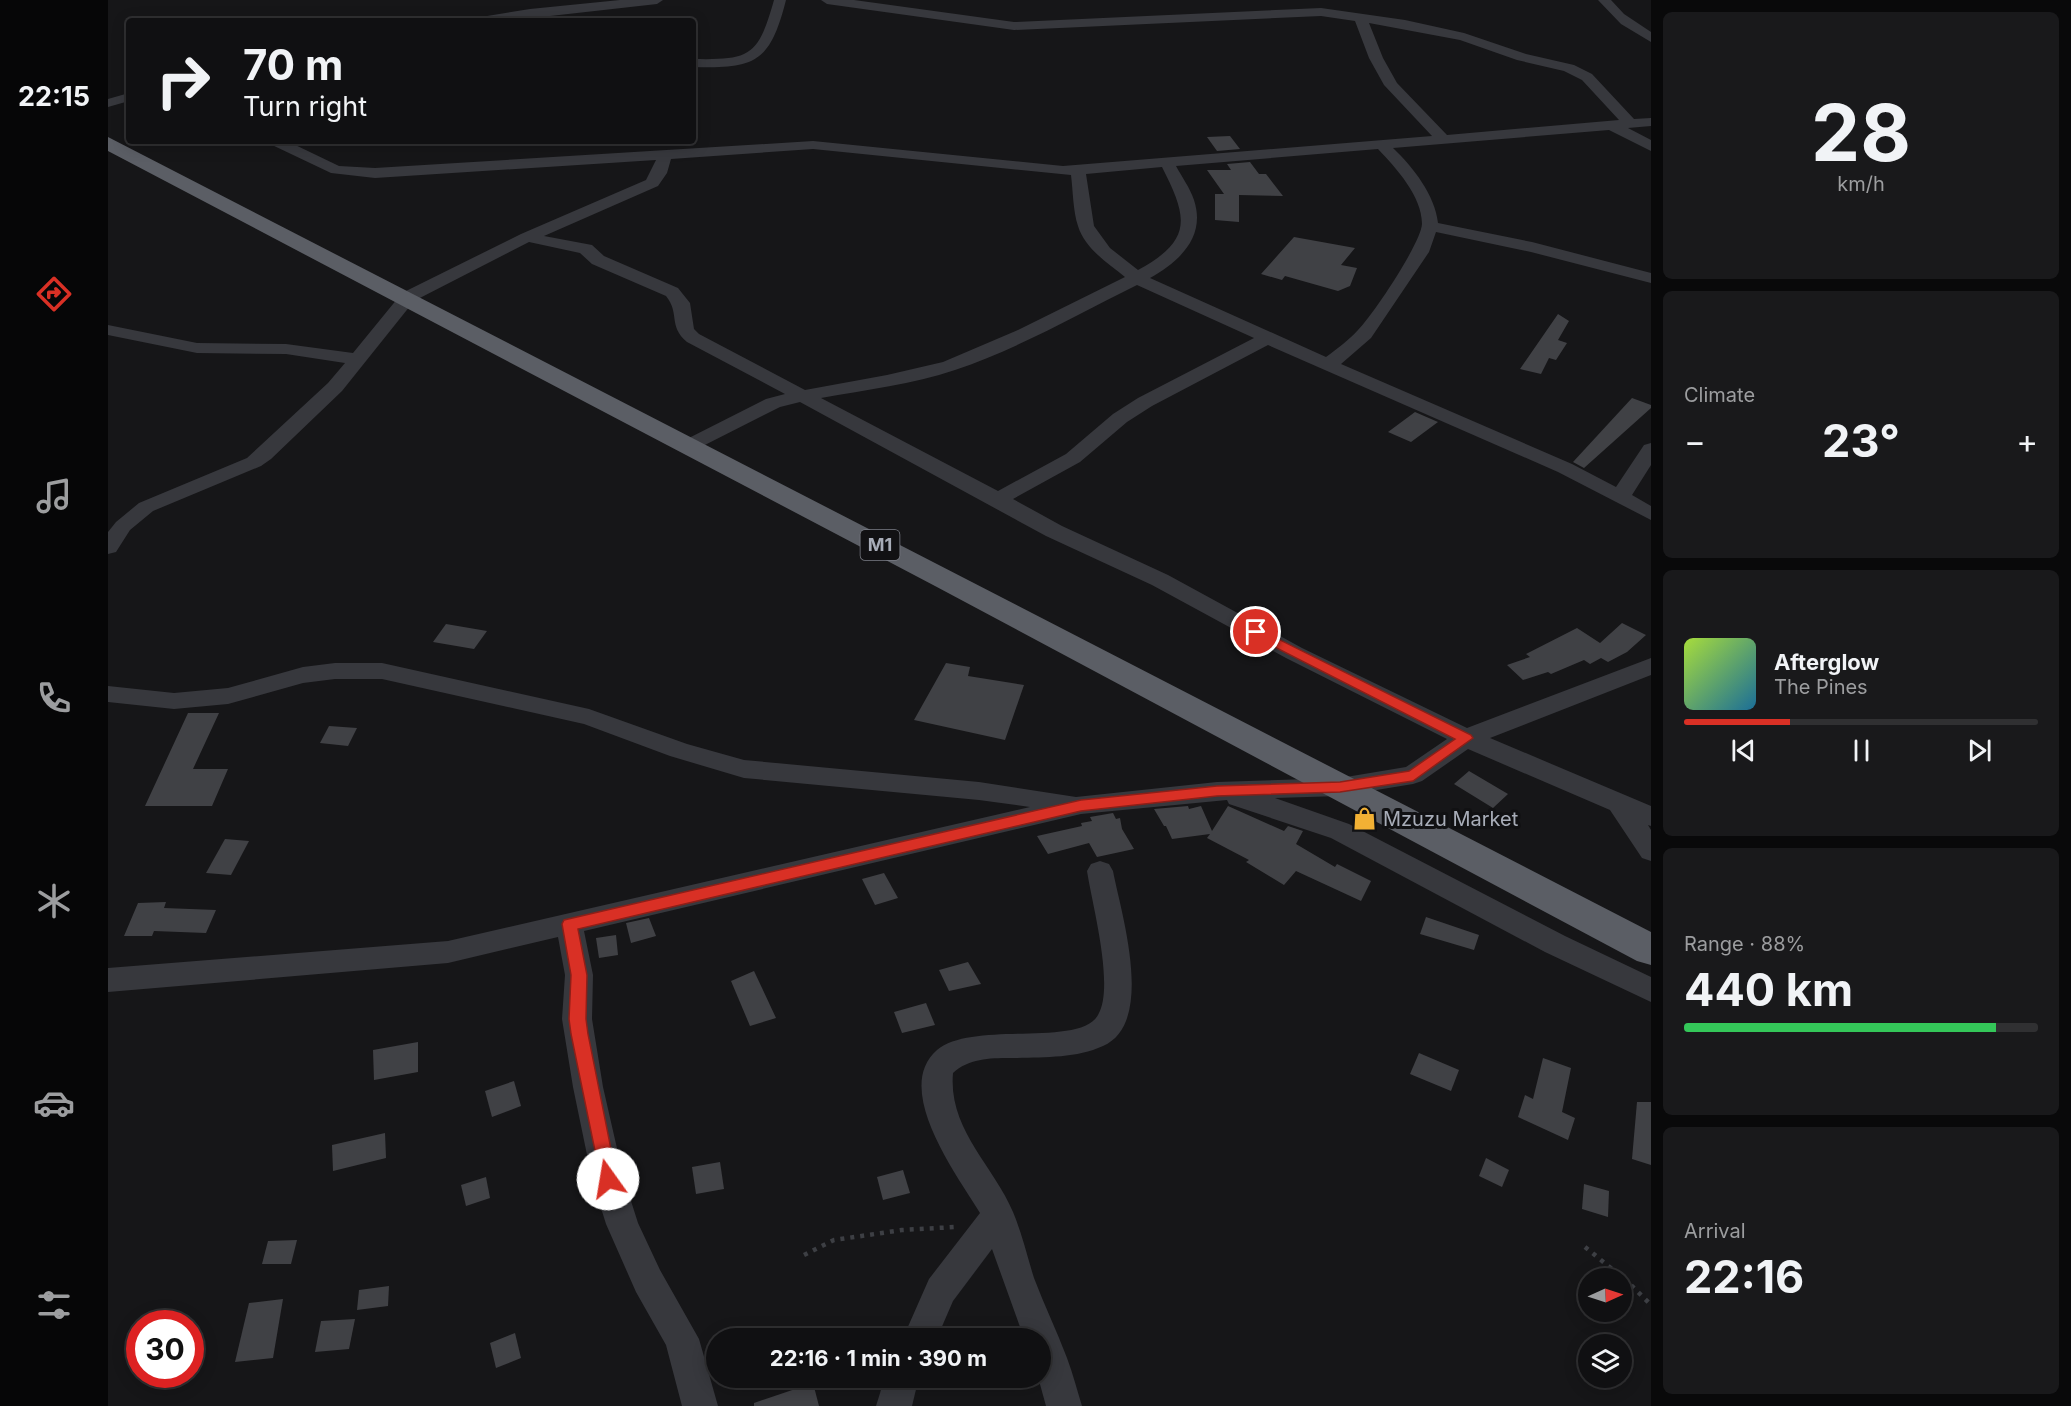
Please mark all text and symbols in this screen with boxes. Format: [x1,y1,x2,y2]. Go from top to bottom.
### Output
text: 70 m [243,39,343,90]
icon: right [144,42,222,120]
text: 22:15 [18,80,90,113]
text: 28 [1811,85,1911,180]
text: Turn right [243,90,367,123]
text: km/h [1837,172,1885,196]
icon: directions [33,273,75,315]
text: Climate [1684,383,1755,407]
text: 23° [1822,413,1900,468]
text: − [1684,421,1706,461]
text: + [2016,421,2038,461]
icon: music [33,475,75,517]
road number: M1 [860,530,900,560]
pin [1230,606,1281,657]
icon: arrive [1239,615,1272,648]
text: Afterglow [1774,649,1879,675]
text: The Pines [1774,675,1868,699]
icon: phone [33,677,75,719]
icon: previous [1727,734,1760,767]
icon: pause [1845,734,1878,767]
icon: next [1963,734,1996,767]
shop icon: Mzuzu Market [1352,806,1378,832]
place label: Mzuzu Market [1383,807,1519,831]
icon: climate [33,880,75,922]
text: Range · 88% [1684,932,1805,956]
text: 440 km [1684,962,1853,1017]
icon: car [33,1082,75,1124]
position arrow [576,1147,640,1211]
text: Arrival [1684,1219,1746,1243]
text: 22:16 [1684,1249,1804,1304]
north arrow [1578,1268,1632,1322]
map controls [1578,1268,1632,1388]
icon: filters [33,1284,75,1326]
speed limit sign: 30 [126,1310,204,1388]
button: layers [1578,1334,1632,1388]
text: 22:16 · 1 min · 390 m [770,1345,987,1371]

